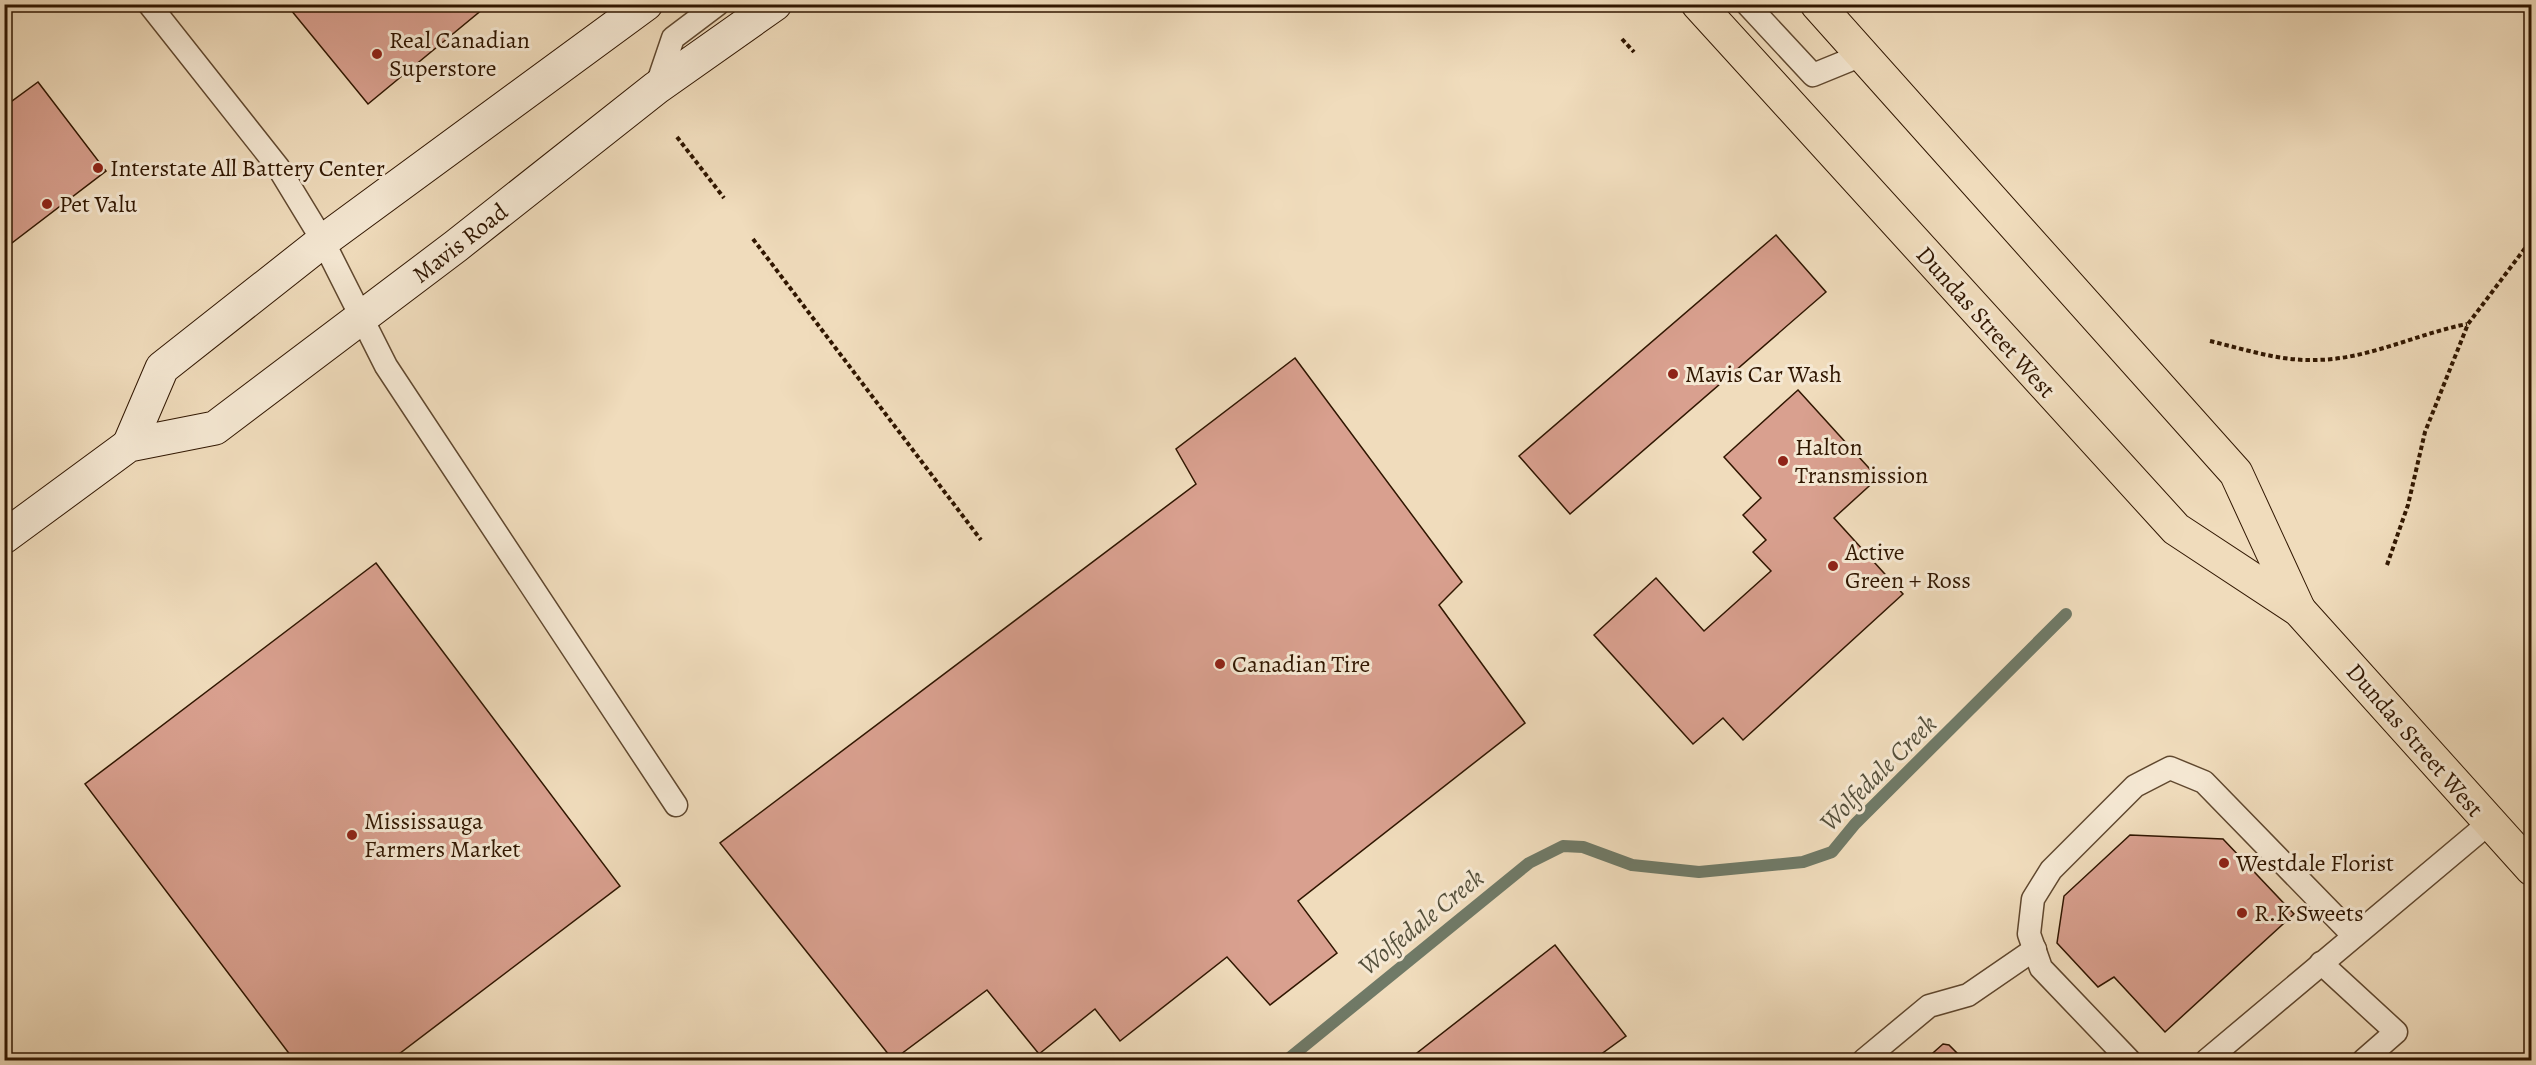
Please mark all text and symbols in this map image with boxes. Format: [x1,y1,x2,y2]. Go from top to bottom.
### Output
place label: Real Canadian Superstore [389,24,530,84]
marker: Real Canadian Superstore [370,47,384,61]
place label: Interstate All Battery Center [110,152,385,184]
marker: Interstate All Battery Center [91,161,105,175]
place label: Pet Valu [59,188,137,220]
street label: Mavis Road [406,196,514,290]
marker: Pet Valu [40,197,54,211]
street label: Dundas Street West [1909,239,2063,405]
place label: Mavis Car Wash [1685,358,1842,390]
marker: Mavis Car Wash [1666,367,1680,381]
place label: Halton Transmission [1795,431,1928,491]
marker: Halton Transmission [1776,454,1790,468]
place label: Active Green + Ross [1844,536,1971,596]
marker: Active Green + Ross [1826,559,1840,573]
place label: Canadian Tire [1232,648,1370,680]
street label: Dundas Street West [2339,656,2491,824]
marker: Canadian Tire [1213,657,1227,671]
water label: Wolfedale Creek [1812,707,1944,839]
place label: Mississauga Farmers Market [364,805,521,865]
marker: Mississauga Farmers Market [345,828,359,842]
place label: Westdale Florist [2235,847,2394,879]
marker: Westdale Florist [2217,856,2231,870]
water label: Wolfedale Creek [1351,861,1491,983]
place label: R.K Sweets [2254,897,2364,929]
marker: R.K Sweets [2235,906,2249,920]

